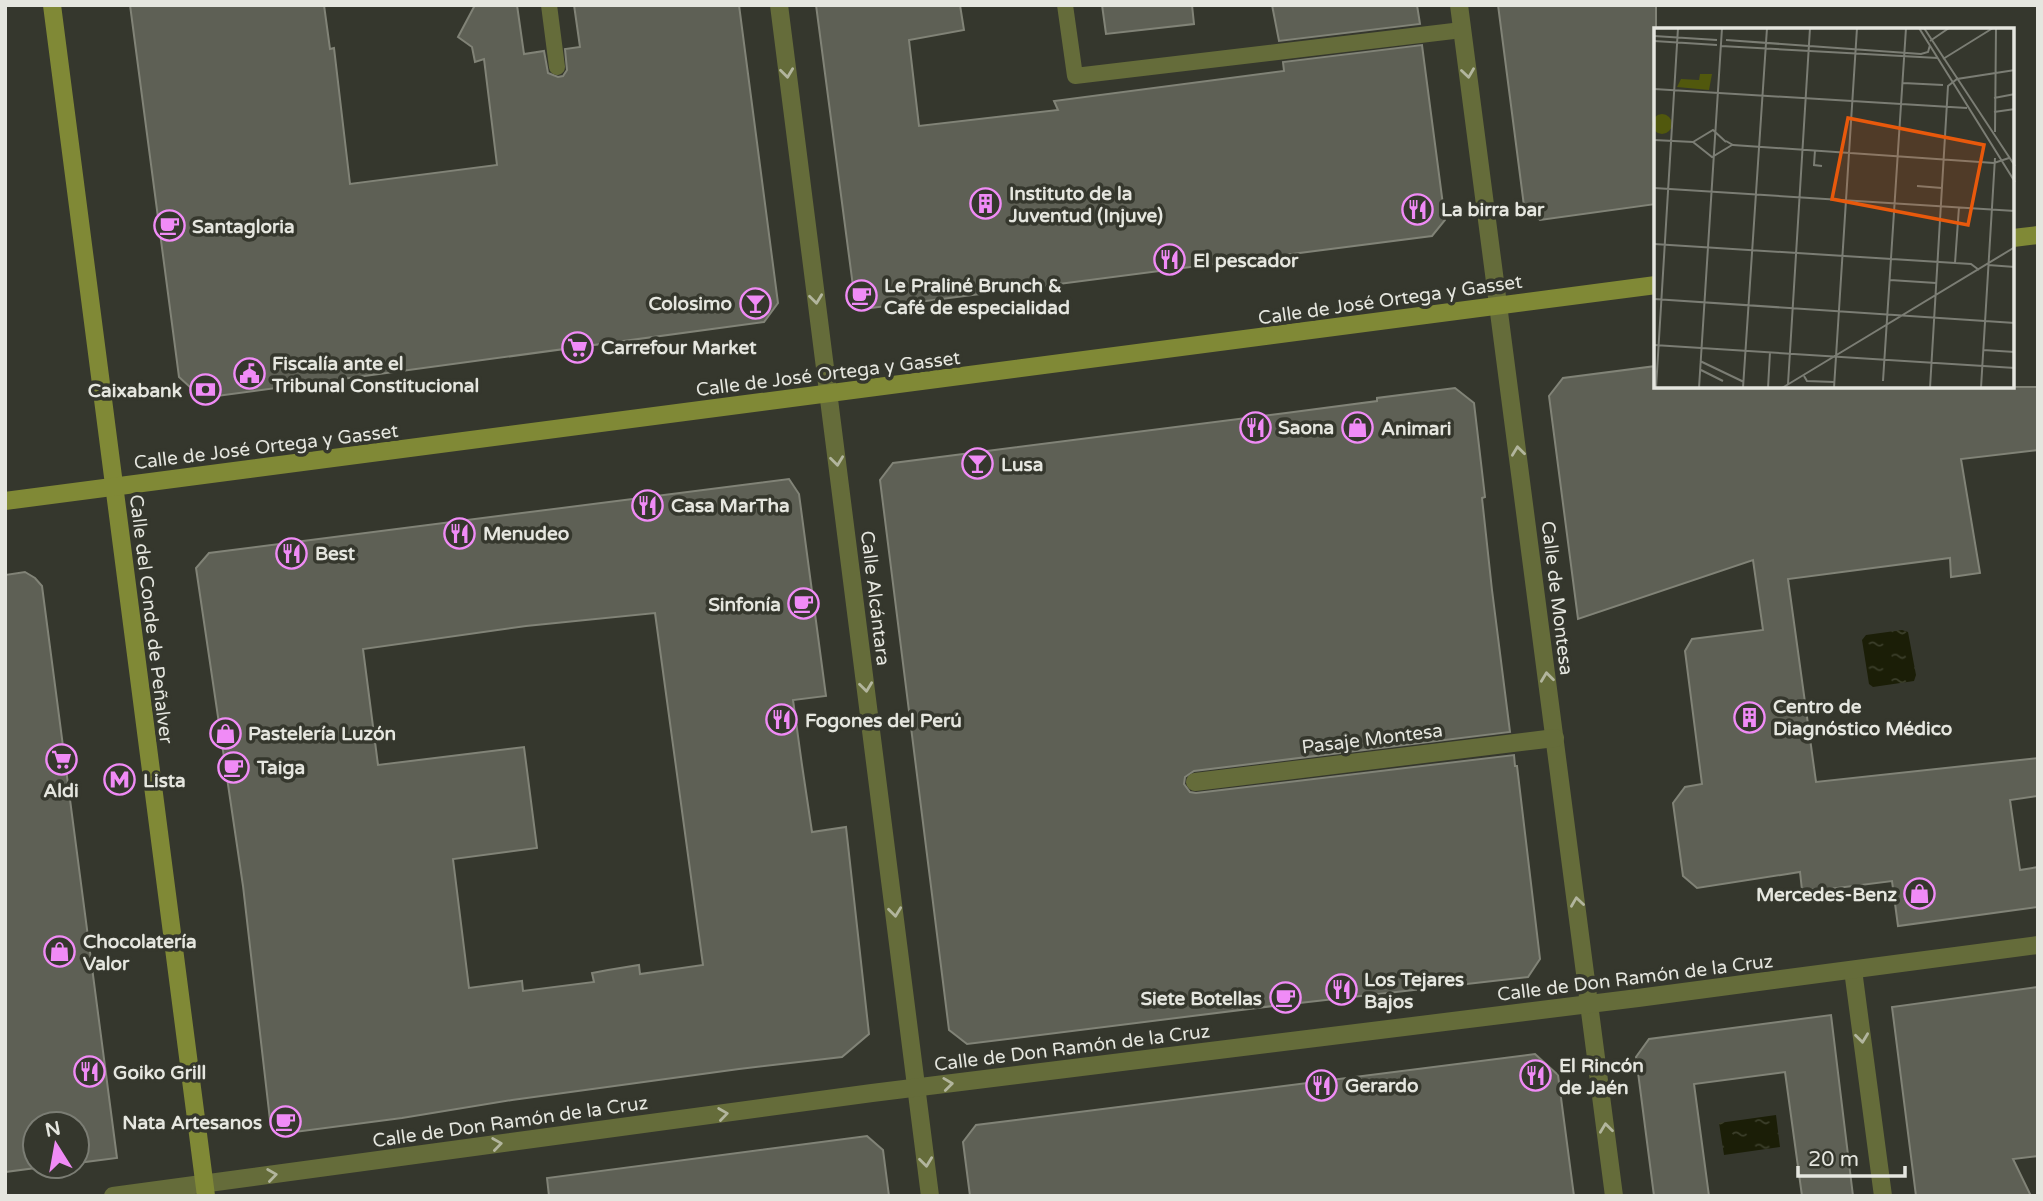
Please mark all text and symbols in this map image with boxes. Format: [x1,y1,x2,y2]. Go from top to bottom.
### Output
inset map [1654,28,2015,388]
one-way arrow [780,67,795,79]
one-way arrow [1460,67,1475,79]
place label: Instituto de la Juventud (Injuve) [1008,183,1163,228]
building icon: Instituto de la Juventud (Injuve) [969,187,1003,221]
restaurant icon: La birra bar [1401,192,1435,226]
place label: La birra bar [1441,199,1545,221]
cafe icon: Santagloria [152,209,186,243]
place label: Santagloria [192,216,295,239]
restaurant icon: El pescador [1153,243,1187,277]
place label: El pescador [1193,250,1299,273]
street label: Calle de José Ortega y Gasset [1257,271,1524,329]
place label: Le Praliné Brunch & Café de especialidad [884,275,1070,320]
cafe icon: Le Praliné Brunch & Café de especialidad [844,279,878,313]
bar icon: Colosimo [738,286,772,320]
place label: Colosimo [648,293,732,315]
one-way arrow [809,293,824,304]
supermarket icon: Carrefour Market [561,330,595,364]
place label: Carrefour Market [601,337,757,359]
street label: Calle de José Ortega y Gasset [695,347,962,401]
place label: Fiscalía ante el Tribunal Constitucional [271,353,479,397]
public building icon: Fiscalía ante el Tribunal Constitucional [232,357,266,391]
bank icon: Caixabank [188,373,222,407]
place label: Caixabank [88,380,183,402]
restaurant icon: Saona [1238,410,1272,444]
shop icon: Animari [1341,411,1375,445]
place label: Saona [1278,417,1334,439]
place label: Animari [1381,418,1452,440]
street label: Calle de José Ortega y Gasset [133,420,400,474]
one-way arrow [1510,445,1525,457]
bar icon: Lusa [961,447,995,481]
place label: Lusa [1001,454,1043,476]
one-way arrow [830,455,845,467]
restaurant icon: Casa MarTha [631,488,665,522]
street label: Calle del Conde de Peñalver [125,493,177,746]
place label: Casa MarTha [671,495,790,517]
restaurant icon: Menudeo [443,516,477,550]
street label: Calle de Montesa [1537,520,1577,677]
place label: Menudeo [483,523,569,545]
street label: Calle Alcántara [856,529,894,667]
restaurant icon: Best [275,536,309,570]
place label: Best [315,543,356,565]
cafe icon: Sinfonía [787,587,821,621]
place label: Sinfonía [708,594,781,616]
one-way arrow [1539,671,1554,683]
one-way arrow [858,681,873,692]
place label: Centro de Diagnóstico Médico [1773,696,1952,741]
building icon: Centro de Diagnóstico Médico [1733,700,1767,734]
restaurant icon: Fogones del Perú [765,703,799,737]
place label: Fogones del Perú [805,710,962,733]
shop icon: Pastelería Luzón [208,716,242,750]
street label: Pasaje Montesa [1300,719,1444,759]
place label: Pastelería Luzón [248,723,396,745]
supermarket icon: Aldi [44,742,78,776]
cafe icon: Taiga [217,750,251,784]
place label: Taiga [256,757,305,780]
metro station icon: Lista [103,763,137,797]
place label: Lista [143,770,186,792]
place label: Aldi [43,780,79,802]
shop icon: Mercedes-Benz [1903,877,1937,911]
place label: Mercedes-Benz [1756,884,1898,906]
one-way arrow [1569,896,1584,908]
one-way arrow [887,906,902,918]
place label: Chocolatería Valor [83,931,197,975]
shop icon: Chocolatería Valor [43,935,77,969]
street label: Calle de Don Ramón de la Cruz [1496,950,1774,1006]
place label: Los Tejares Bajos [1364,969,1464,1014]
restaurant icon: Los Tejares Bajos [1324,973,1358,1007]
cafe icon: Siete Botellas [1268,981,1302,1015]
place label: Siete Botellas [1140,988,1262,1010]
street label: Calle de Don Ramón de la Cruz [933,1020,1211,1076]
one-way arrow [1854,1032,1869,1044]
restaurant icon: Goiko Grill [73,1055,107,1089]
place label: El Rincón de Jaén [1559,1055,1644,1099]
restaurant icon: El Rincón de Jaén [1519,1059,1553,1093]
place label: Goiko Grill [113,1062,206,1084]
restaurant icon: Gerardo [1305,1068,1339,1102]
place label: Gerardo [1345,1075,1419,1097]
one-way arrow [943,1076,954,1091]
street label: Calle de Don Ramón de la Cruz [371,1092,649,1152]
cafe icon: Nata Artesanos [268,1105,302,1139]
one-way arrow [717,1106,729,1121]
north arrow [21,1110,91,1180]
place label: Nata Artesanos [122,1112,262,1134]
text: N [43,1117,63,1142]
one-way arrow [1598,1122,1613,1134]
scale bar [1798,1134,1905,1178]
one-way arrow [492,1137,503,1152]
text: 20 m [1808,1147,1859,1172]
one-way arrow [919,1156,934,1168]
one-way arrow [266,1167,278,1182]

